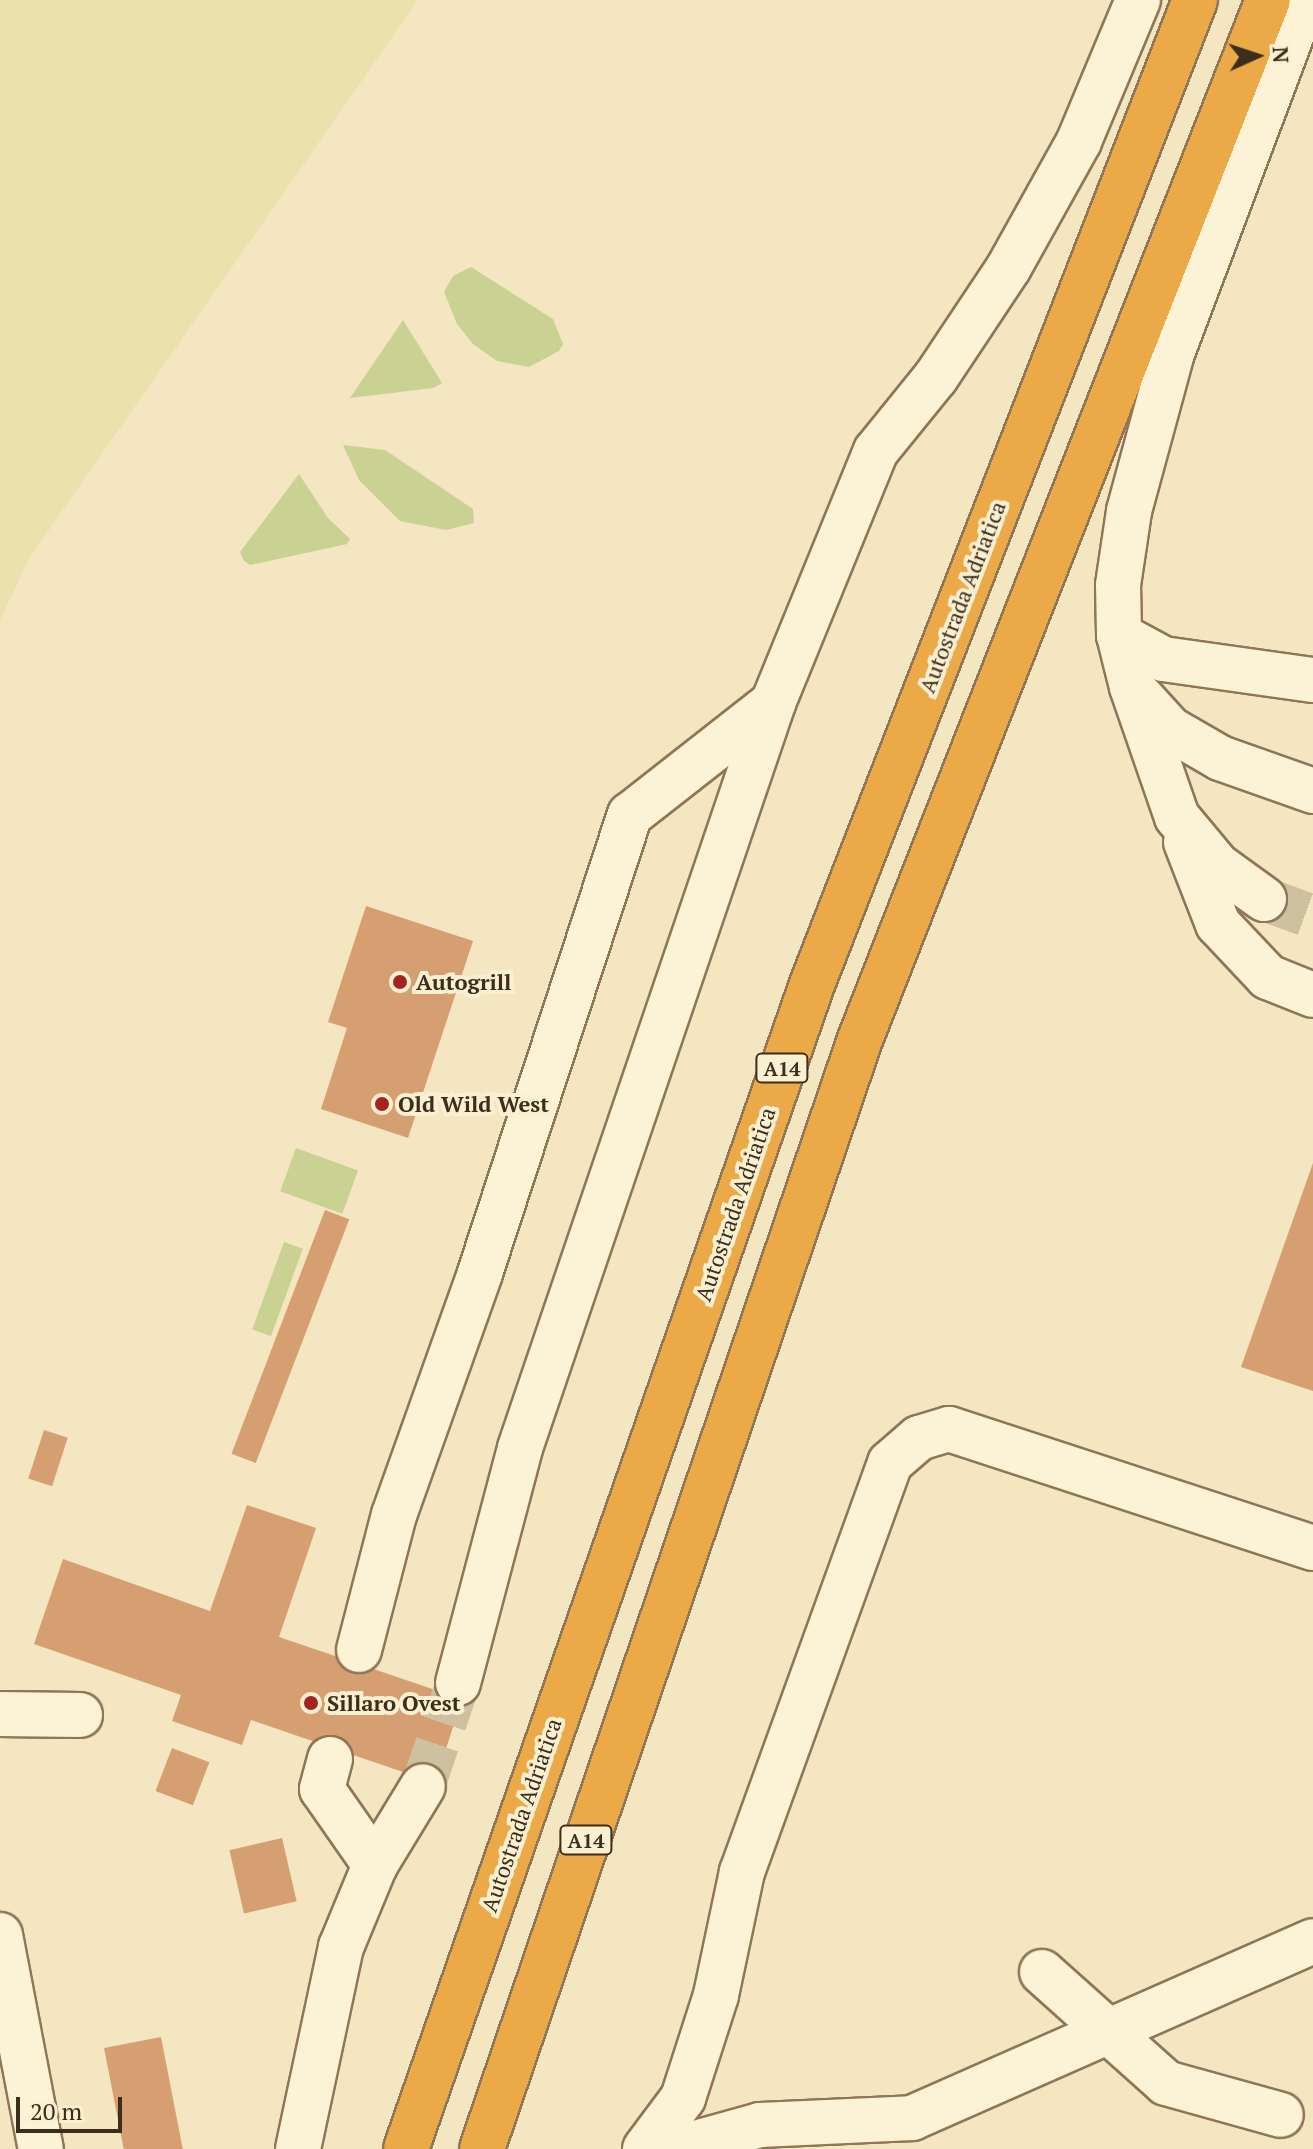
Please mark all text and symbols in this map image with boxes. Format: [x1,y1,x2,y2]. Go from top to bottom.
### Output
north arrow [1217,16,1297,96]
text: N [1267,46,1296,64]
street label: Autostrada Adriatica [913,497,1011,697]
place label: Autogrill [416,969,511,995]
marker: Autogrill [391,973,409,991]
road number: A14 [754,1052,810,1084]
place label: Old Wild West [398,1091,549,1117]
marker: Old Wild West [373,1095,391,1113]
street label: Autostrada Adriatica [689,1104,781,1304]
place label: Sillaro Ovest [327,1690,461,1716]
marker: Sillaro Ovest [302,1694,320,1712]
street label: Autostrada Adriatica [475,1715,567,1915]
road number: A14 [558,1824,614,1856]
scale bar [20,2081,126,2131]
text: 20 m [30,2095,82,2127]

